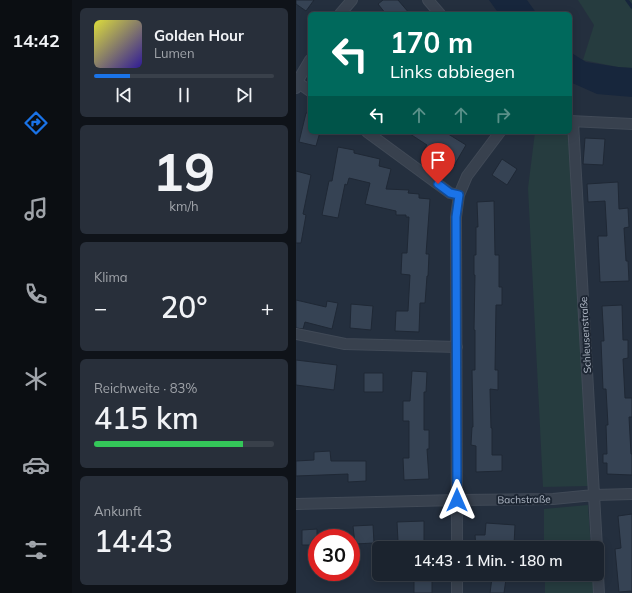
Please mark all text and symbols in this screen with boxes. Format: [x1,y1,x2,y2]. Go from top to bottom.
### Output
text: 170 m [390,25,473,60]
text: Golden Hour [154,26,244,45]
icon: left [324,28,376,80]
text: 14:42 [12,29,60,52]
text: Lumen [154,45,195,61]
text: Links abbiegen [390,60,515,83]
icon: previous [113,84,135,106]
icon: pause [173,84,195,106]
icon: next [233,84,255,106]
icon: left [366,104,388,126]
icon: ahead [408,104,430,126]
icon: ahead [450,104,472,126]
icon: right [492,104,514,126]
icon: directions [22,109,50,137]
text: 19 [153,139,215,204]
pin [421,143,455,184]
icon: arrive [427,149,449,171]
icon: music [22,195,50,223]
text: km/h [169,198,199,214]
text: Klima [94,269,128,285]
icon: phone [22,280,50,308]
text: 20° [160,288,208,326]
text: − [94,294,107,322]
text: + [261,294,274,322]
street label: Schleusenstraße [577,296,594,374]
icon: climate [22,365,50,393]
text: Reichweite · 83% [94,380,198,396]
text: 415 km [94,399,199,437]
icon: car [22,451,50,479]
position arrow [436,479,478,521]
street label: Bachstraße [497,493,551,506]
text: Ankunft [94,503,142,519]
text: 14:43 [94,522,173,560]
speed limit sign: 30 [308,529,360,581]
icon: filters [22,536,50,564]
text: 14:43 · 1 Min. · 180 m [413,551,563,570]

